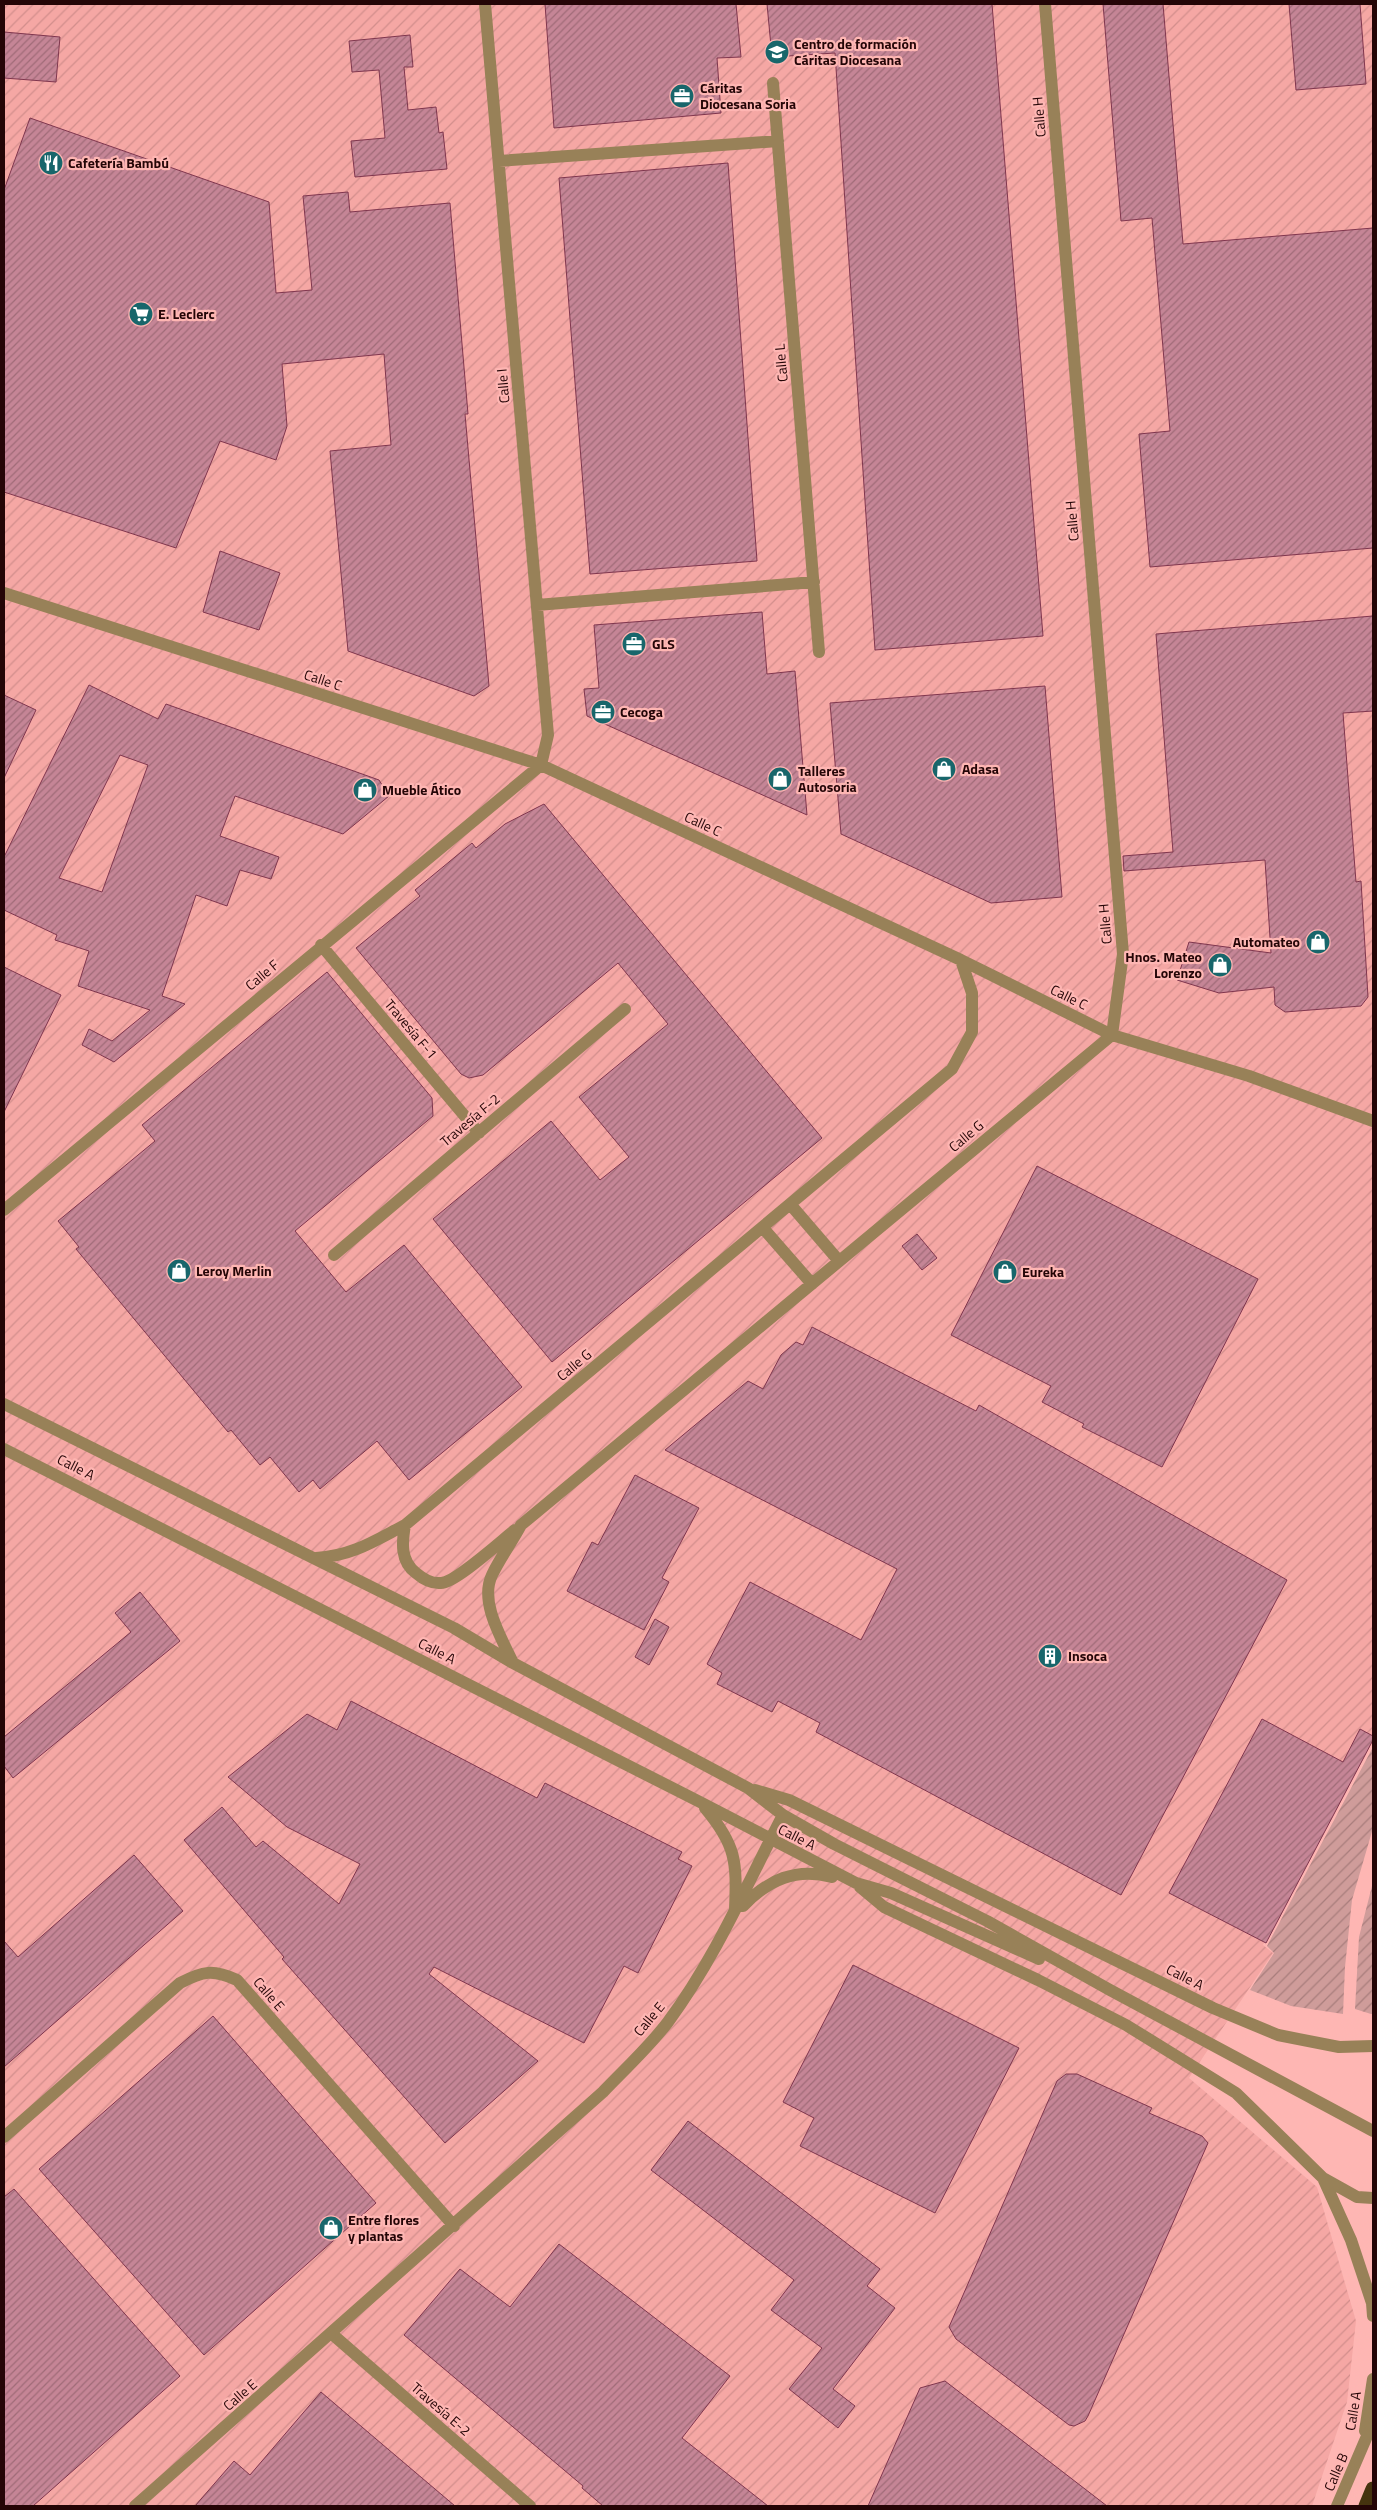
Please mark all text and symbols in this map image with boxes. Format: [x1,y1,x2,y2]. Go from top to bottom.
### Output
place label: Centro de formación Cáritas Diocesana [794,33,917,70]
school or university icon: Centro de formación Cáritas Diocesana [764,39,790,65]
place label: Cáritas Diocesana Soria [700,77,796,114]
office icon: Cáritas Diocesana Soria [669,83,695,109]
street label: Calle H [1026,96,1051,138]
restaurant icon: Cafetería Bambú [38,150,64,176]
place label: Cafetería Bambú [68,152,169,173]
supermarket icon: E. Leclerc [128,301,154,327]
place label: E. Leclerc [158,303,215,324]
street label: Calle L [768,343,793,383]
street label: Calle I [491,368,514,404]
street label: Calle H [1059,500,1084,542]
office icon: GLS [621,631,647,657]
place label: GLS [652,633,675,654]
street label: Calle C [301,664,345,696]
office icon: Cecoga [590,699,616,725]
place label: Cecoga [620,701,663,722]
shop icon: Adasa [931,756,957,782]
place label: Adasa [962,758,999,779]
place label: Talleres Autosoria [798,760,857,797]
shop icon: Talleres Autosoria [767,766,793,792]
shop icon: Mueble Ático [352,777,378,803]
place label: Mueble Ático [382,779,461,800]
street label: Calle C [681,806,726,841]
street label: Calle H [1092,903,1117,945]
shop icon: Automateo [1305,929,1331,955]
place label: Automateo [1233,931,1300,952]
place label: Hnos. Mateo Lorenzo [1125,946,1202,983]
shop icon: Hnos. Mateo Lorenzo [1207,952,1233,978]
street label: Calle F [240,954,283,995]
street label: Calle C [1047,979,1092,1015]
street label: Travesía F-1 [380,994,443,1063]
street label: Travesía F-2 [435,1088,504,1151]
street label: Calle G [944,1115,988,1156]
shop icon: Leroy Merlin [166,1258,192,1284]
shop icon: Eureka [992,1259,1018,1285]
place label: Leroy Merlin [196,1260,272,1281]
place label: Eureka [1022,1261,1064,1282]
street label: Calle G [552,1344,596,1385]
street label: Calle A [54,1448,99,1485]
street label: Calle A [415,1632,460,1669]
building icon: Insoca [1037,1643,1063,1669]
place label: Insoca [1068,1645,1107,1666]
street label: Calle A [775,1818,820,1855]
street label: Calle A [1163,1958,1208,1995]
street label: Calle E [249,1972,290,2015]
street label: Calle E [628,1997,669,2040]
place label: Entre flores y plantas [348,2209,420,2246]
shop icon: Entre flores y plantas [318,2215,344,2241]
street label: Calle E [218,2374,261,2415]
street label: Travesía E-2 [407,2377,476,2440]
street label: Calle A [1339,2389,1366,2432]
street label: Calle B [1318,2449,1353,2494]

